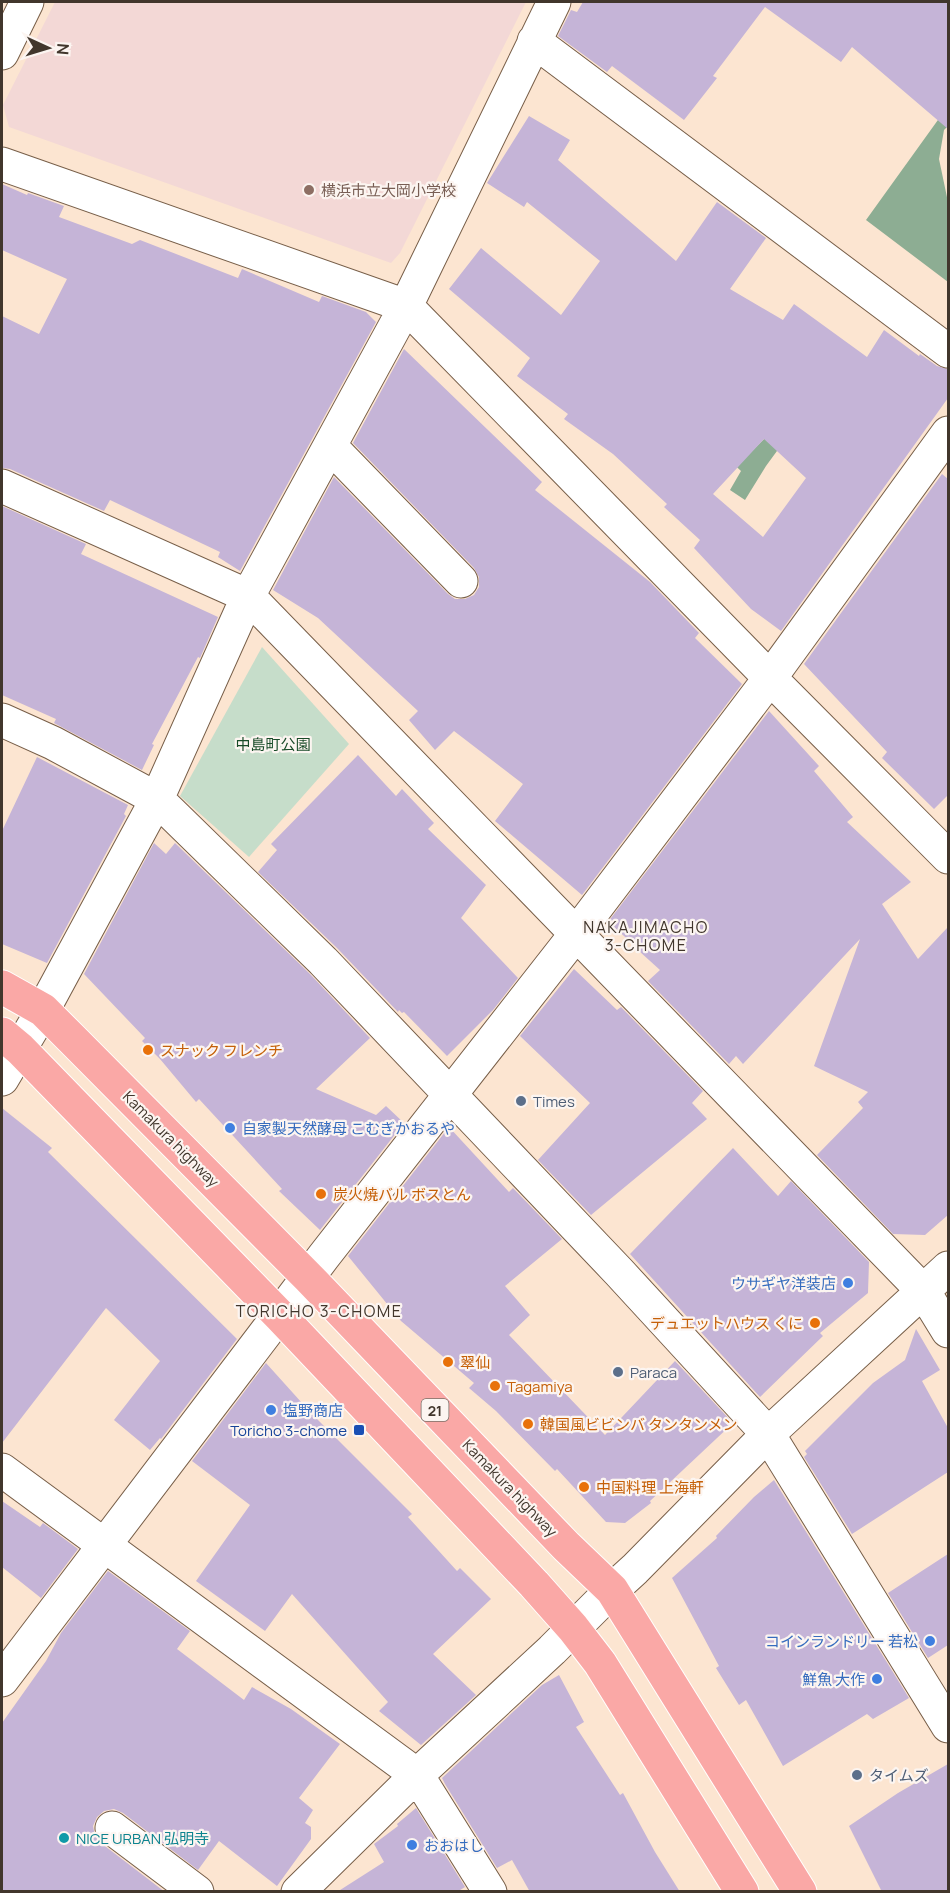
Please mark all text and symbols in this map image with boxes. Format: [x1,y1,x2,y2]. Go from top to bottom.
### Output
north arrow [18,18,78,78]
text: N [52,43,74,56]
place label: 横浜市立大岡小学校 [321,180,456,201]
marker: 横浜市立大岡小学校 [302,183,316,197]
park label: 中島町公園 [235,734,311,755]
district label: NAKAJIMACHO 3-CHOME [583,916,709,956]
place label: スナック フレンチ [160,1040,283,1061]
marker: スナック フレンチ [141,1043,155,1057]
street label: Kamakura highway [118,1086,224,1192]
place label: Times [533,1091,575,1112]
marker: Times [514,1094,528,1108]
place label: 自家製天然酵母 こむぎかおるや [242,1118,455,1139]
marker: 自家製天然酵母 こむぎかおるや [223,1121,237,1135]
place label: 炭火焼バル ボスとん [333,1184,471,1205]
marker: 炭火焼バル ボスとん [314,1187,328,1201]
place label: ウサギヤ洋装店 [731,1273,836,1294]
marker: ウサギヤ洋装店 [841,1276,855,1290]
district label: TORICHO 3-CHOME [236,1300,402,1322]
place label: デュエットハウス くに [650,1313,803,1334]
marker: デュエットハウス くに [808,1316,822,1330]
place label: 翠仙 [460,1352,490,1373]
marker: 翠仙 [441,1355,455,1369]
place label: Paraca [630,1362,677,1383]
marker: Paraca [611,1365,625,1379]
place label: Tagamiya [507,1376,573,1397]
marker: Tagamiya [488,1379,502,1393]
road number: 21 [422,1399,448,1421]
place label: 塩野商店 [283,1400,343,1421]
marker: 塩野商店 [264,1403,278,1417]
place label: 韓国風ビビンバ タンタンメン [540,1414,738,1435]
marker: 韓国風ビビンバ タンタンメン [521,1417,535,1431]
place label: Toricho 3-chome [230,1420,347,1441]
marker: Toricho 3-chome [352,1423,366,1437]
street label: Kamakura highway [458,1435,562,1541]
place label: 中国料理 上海軒 [596,1477,704,1498]
marker: 中国料理 上海軒 [577,1480,591,1494]
place label: コインランドリー 若松 [765,1631,918,1652]
marker: コインランドリー 若松 [923,1634,937,1648]
place label: 鮮魚 大作 [802,1669,865,1690]
marker: 鮮魚 大作 [870,1672,884,1686]
place label: タイムズ [869,1765,929,1786]
marker: タイムズ [850,1768,864,1782]
place label: NICE URBAN 弘明寺 [76,1828,209,1849]
marker: NICE URBAN 弘明寺 [57,1831,71,1845]
place label: おおはし [424,1835,484,1856]
marker: おおはし [405,1838,419,1852]

